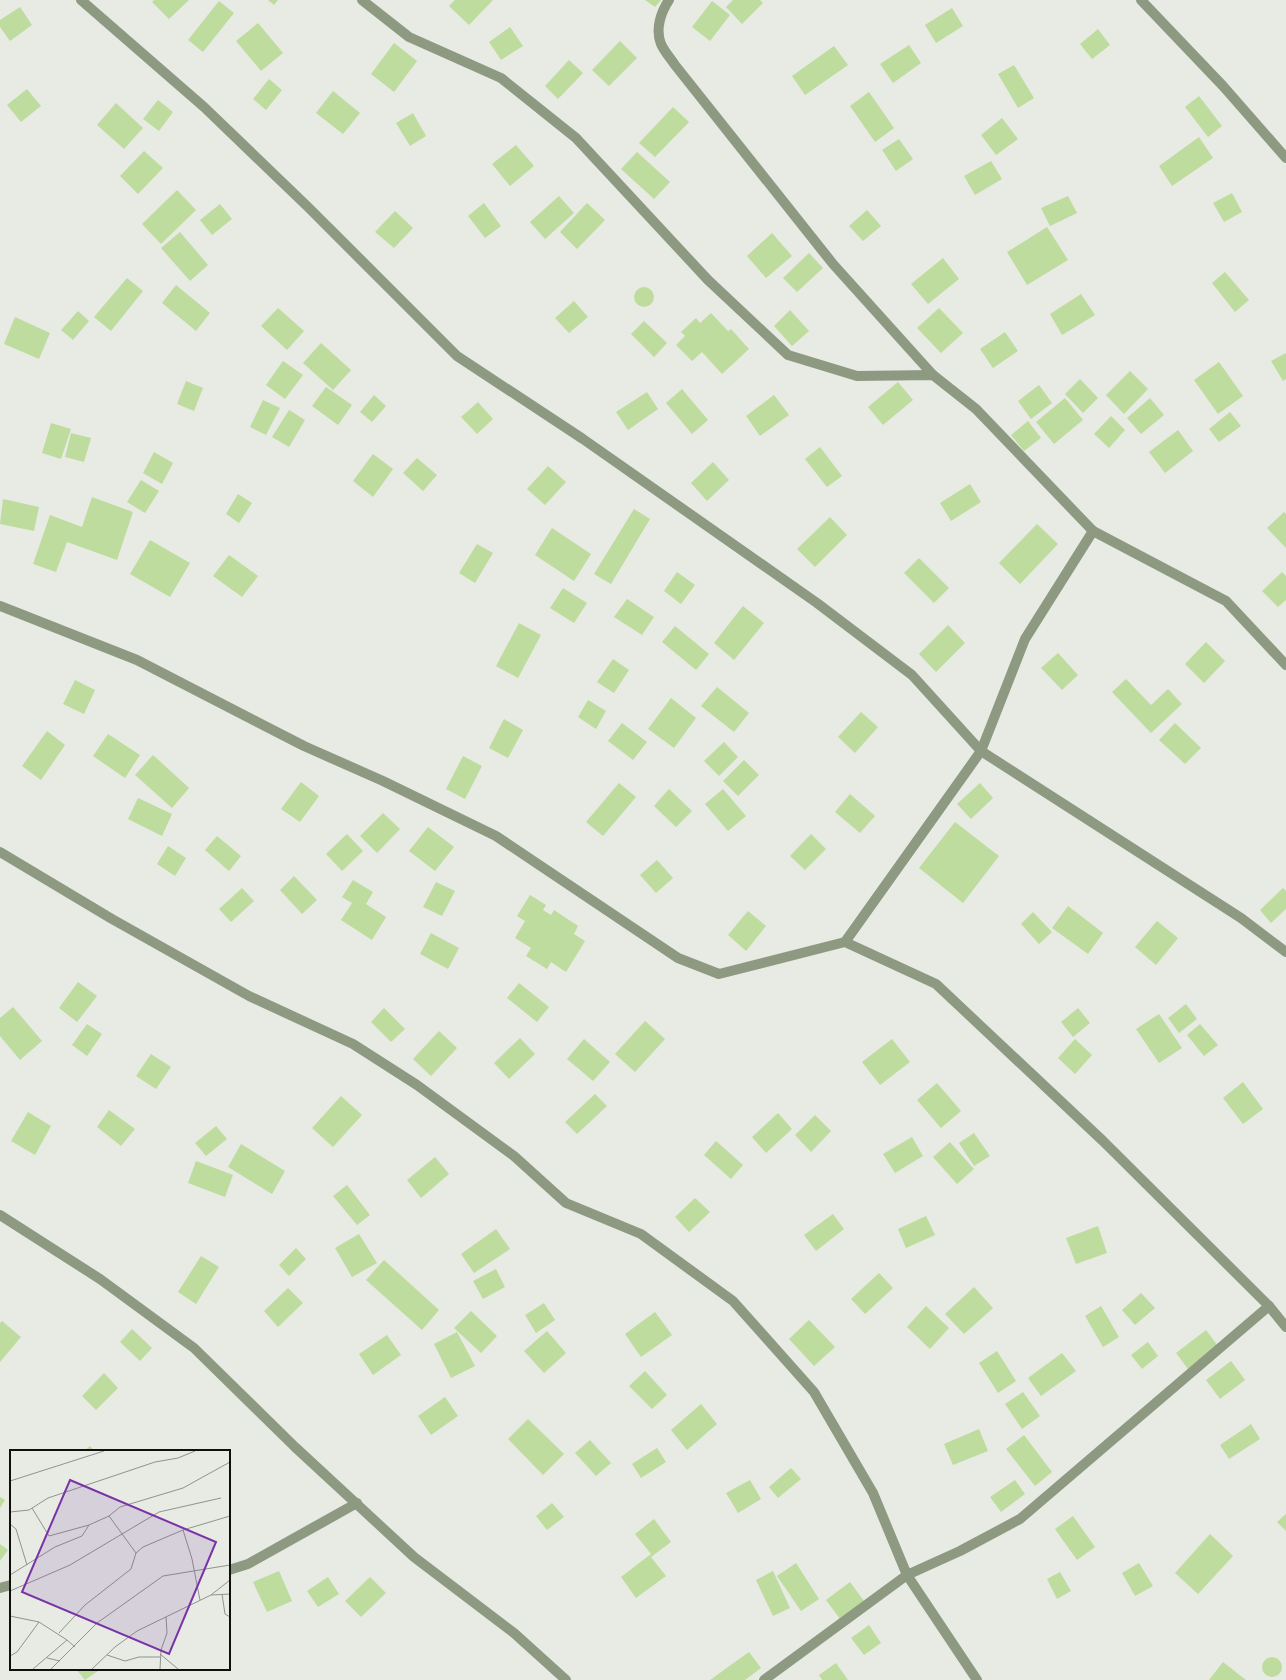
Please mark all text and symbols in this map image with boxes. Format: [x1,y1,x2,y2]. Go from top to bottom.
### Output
inset map [10,1450,230,1670]

